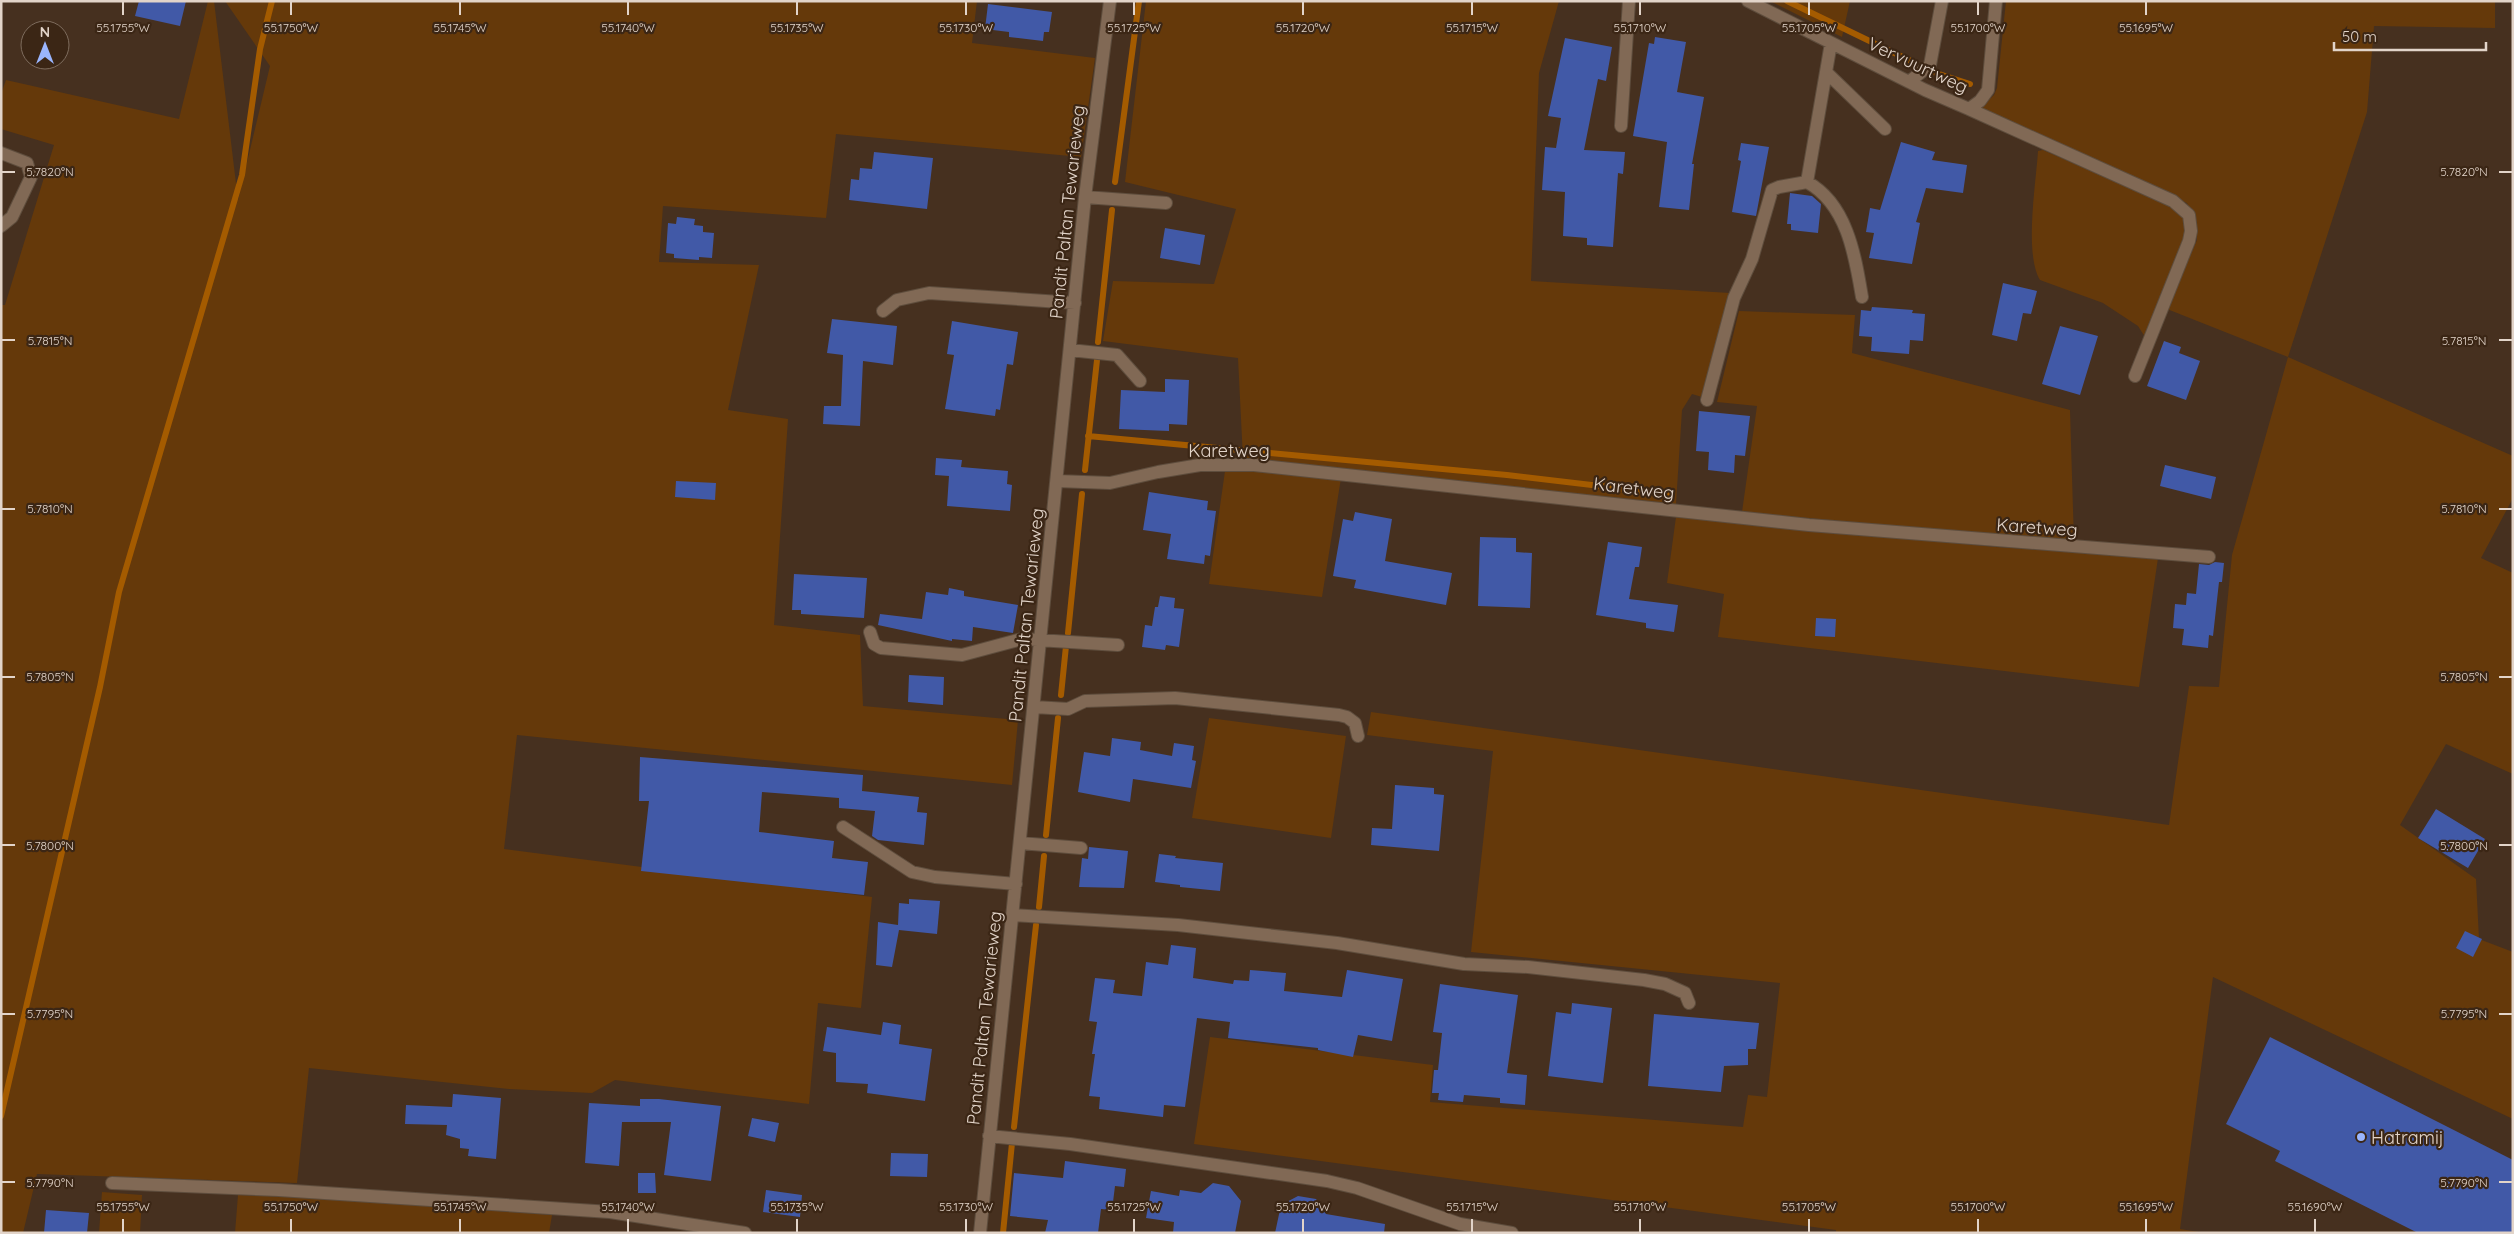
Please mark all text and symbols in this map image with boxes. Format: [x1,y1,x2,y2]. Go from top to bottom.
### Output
north arrow [20,20,70,70]
text: 55.1755°W [96,20,150,35]
text: 55.1750°W [264,20,319,35]
text: 55.1745°W [433,20,487,35]
text: 55.1740°W [601,20,655,35]
text: 55.1735°W [770,20,824,35]
text: 55.1730°W [939,20,993,35]
text: 55.1725°W [1107,20,1161,35]
text: 55.1720°W [1276,20,1331,35]
text: 55.1715°W [1446,20,1498,35]
text: 55.1710°W [1614,20,1667,35]
text: 55.1705°W [1782,20,1837,35]
text: 55.1700°W [1951,20,2006,35]
text: 55.1695°W [2119,20,2173,35]
scale bar [2334,20,2486,52]
text: N [40,23,50,41]
text: 50 m [2342,27,2377,46]
street label: Vervuurtweg [1864,32,1972,98]
street label: Pandit Paltan Tewarieweg [1044,104,1090,320]
text: 5.7820°N [26,164,74,179]
text: 5.7820°N [2440,164,2488,179]
text: 5.7815°N [28,333,72,348]
text: 5.7815°N [2442,333,2486,348]
street label: Karetweg [1188,439,1270,462]
street label: Karetweg [1592,472,1676,504]
text: 5.7810°N [27,501,73,516]
text: 5.7810°N [2441,501,2487,516]
street label: Pandit Paltan Tewarieweg [1003,507,1049,723]
street label: Karetweg [1996,513,2078,541]
text: 5.7805°N [26,669,74,684]
text: 5.7805°N [2440,669,2488,684]
text: 5.7800°N [26,838,74,853]
text: 5.7800°N [2440,838,2488,853]
street label: Pandit Paltan Tewarieweg [961,910,1007,1126]
text: 5.7795°N [27,1006,73,1021]
text: 5.7795°N [2441,1006,2487,1021]
place label: Hatramij [2371,1126,2444,1149]
marker: Hatramij [2355,1131,2367,1143]
text: 5.7790°N [26,1175,74,1190]
text: 5.7790°N [2440,1175,2488,1190]
text: 55.1755°W [96,1199,150,1214]
text: 55.1750°W [264,1199,319,1214]
text: 55.1745°W [433,1199,487,1214]
text: 55.1740°W [601,1199,655,1214]
text: 55.1735°W [770,1199,824,1214]
text: 55.1730°W [939,1199,993,1214]
text: 55.1725°W [1107,1199,1161,1214]
text: 55.1720°W [1276,1199,1331,1214]
text: 55.1715°W [1446,1199,1498,1214]
text: 55.1710°W [1614,1199,1667,1214]
text: 55.1705°W [1782,1199,1837,1214]
text: 55.1700°W [1951,1199,2006,1214]
text: 55.1695°W [2119,1199,2173,1214]
text: 55.1690°W [2288,1199,2343,1214]

